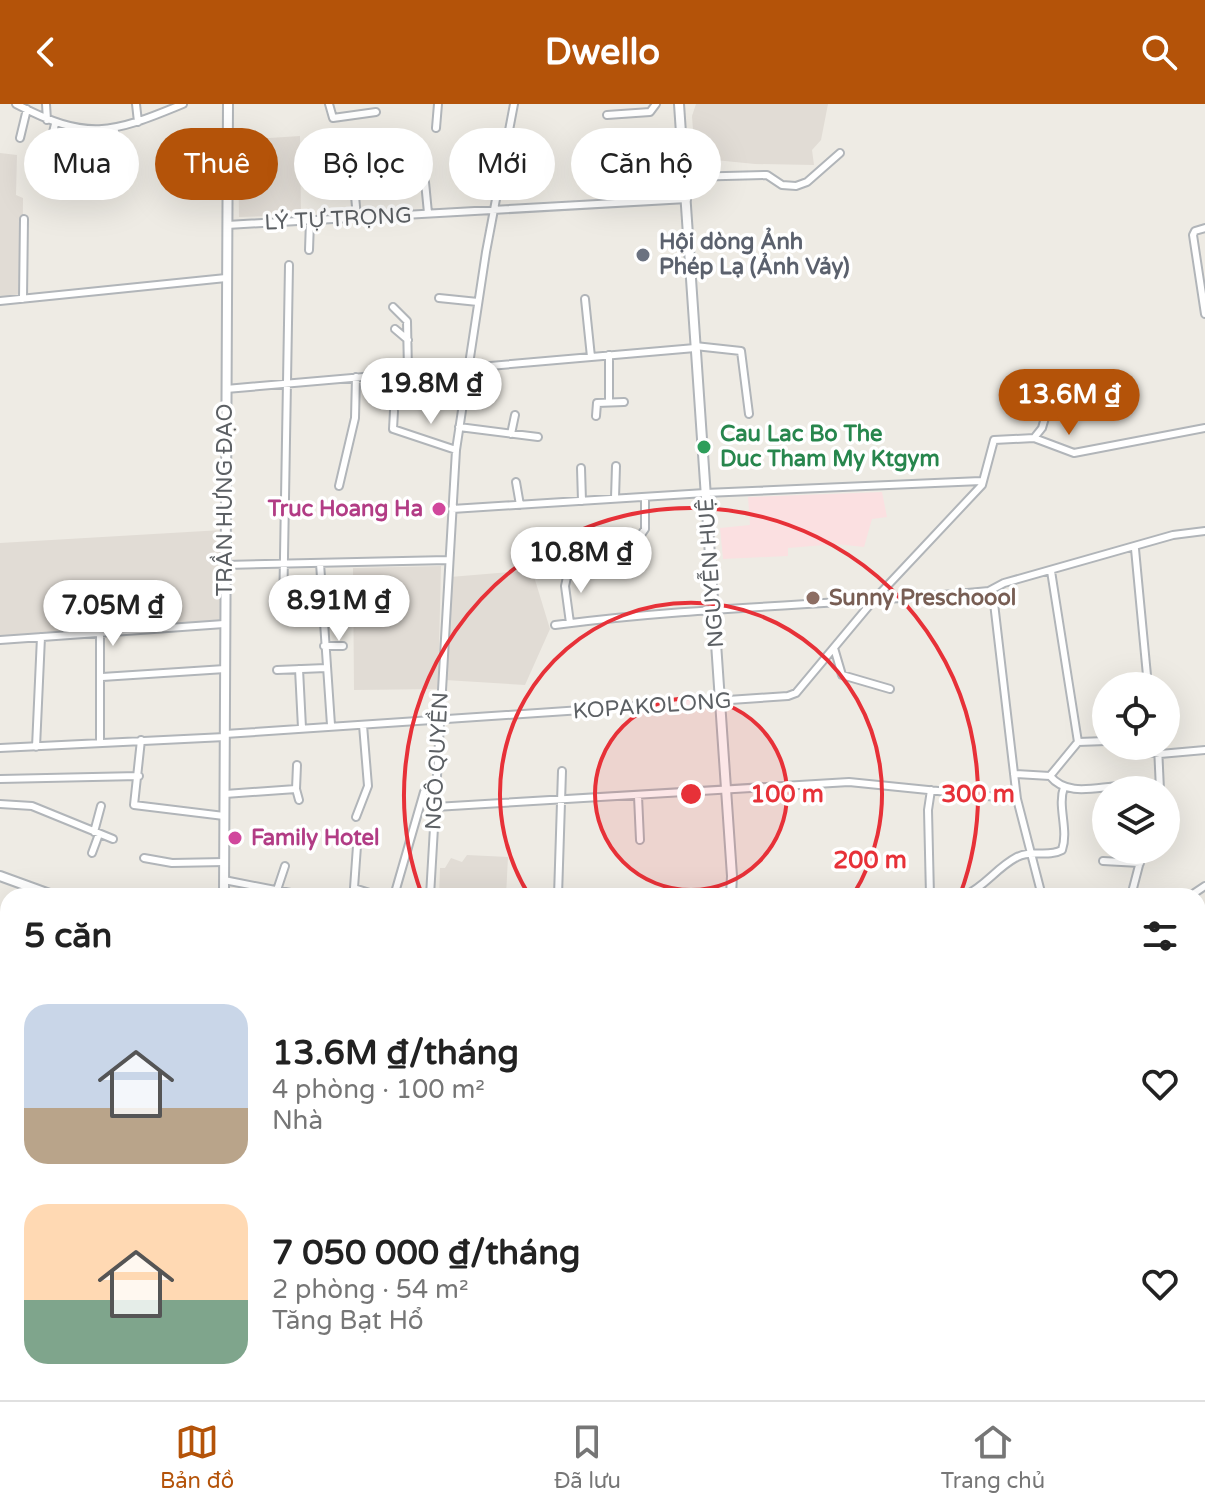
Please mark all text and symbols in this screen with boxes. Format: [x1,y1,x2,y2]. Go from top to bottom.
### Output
icon: back [24,30,68,74]
icon: search [1137,30,1181,74]
text: Dwello [545,31,660,74]
chip: Mua [24,128,139,200]
chip: Thuê [155,128,278,200]
chip: Bộ lọc [294,128,433,200]
chip: Mới [449,128,555,200]
chip: Căn hộ [571,128,721,200]
street label: LÝ TỰ TRỌNG [264,201,412,236]
place label: Hội dòng Ảnh Phép Lạ (Ảnh Vảy) [659,227,850,280]
marker: Hội dòng Ảnh Phép Lạ (Ảnh Vảy) [634,246,652,264]
pin: 19.8M ₫ [357,358,505,426]
text: 19.8M ₫ [379,368,483,399]
pin: 13.6M ₫ [995,369,1143,437]
text: 13.6M ₫ [1017,379,1121,410]
street label: TRẦN HƯNG ĐẠO [209,404,238,596]
place label: Cau Lac Bo The Duc Tham My Ktgym [720,421,940,472]
marker: Cau Lac Bo The Duc Tham My Ktgym [695,438,713,456]
place label: Truc Hoang Ha [267,496,423,522]
street label: NGUYỄN HUỆ [690,497,729,649]
marker: Truc Hoang Ha [430,500,448,518]
pin: 10.8M ₫ [507,527,655,595]
text: 10.8M ₫ [529,537,633,568]
pin: 8.91M ₫ [265,575,413,643]
pin: 7.05M ₫ [39,580,187,648]
text: 8.91M ₫ [287,585,391,616]
place label: Sunny Preschoool [829,585,1016,611]
marker: Sunny Preschoool [804,589,822,607]
text: 7.05M ₫ [61,590,165,621]
map controls [1092,672,1180,864]
button: locate [1092,672,1180,760]
street label: KOPAKOLONG [572,687,732,725]
street label: NGÔ QUYỀN [418,691,454,831]
button: layers [1092,776,1180,864]
centre of rings [677,780,705,808]
text: 100 m [750,780,824,809]
text: 300 m [941,780,1015,809]
place label: Family Hotel [251,825,380,851]
marker: Family Hotel [226,829,244,847]
text: 200 m [833,846,907,875]
icon: filters [1138,914,1182,958]
text: 5 căn [24,916,112,957]
text: 13.6M ₫/tháng [272,1033,519,1074]
icon: home [88,1036,184,1132]
icon: heart [1138,1062,1182,1106]
text: 4 phòng · 100 m² [272,1074,485,1105]
text: Nhà [272,1105,323,1136]
text: 7 050 000 ₫/tháng [272,1233,580,1274]
icon: home [88,1236,184,1332]
icon: heart [1138,1262,1182,1306]
text: 2 phòng · 54 m² [272,1274,469,1305]
text: Tăng Bạt Hổ [272,1305,423,1336]
tab: Bản đồ [160,1420,234,1494]
tab: Đã lưu [554,1420,621,1494]
tab: Trang chủ [941,1420,1045,1494]

